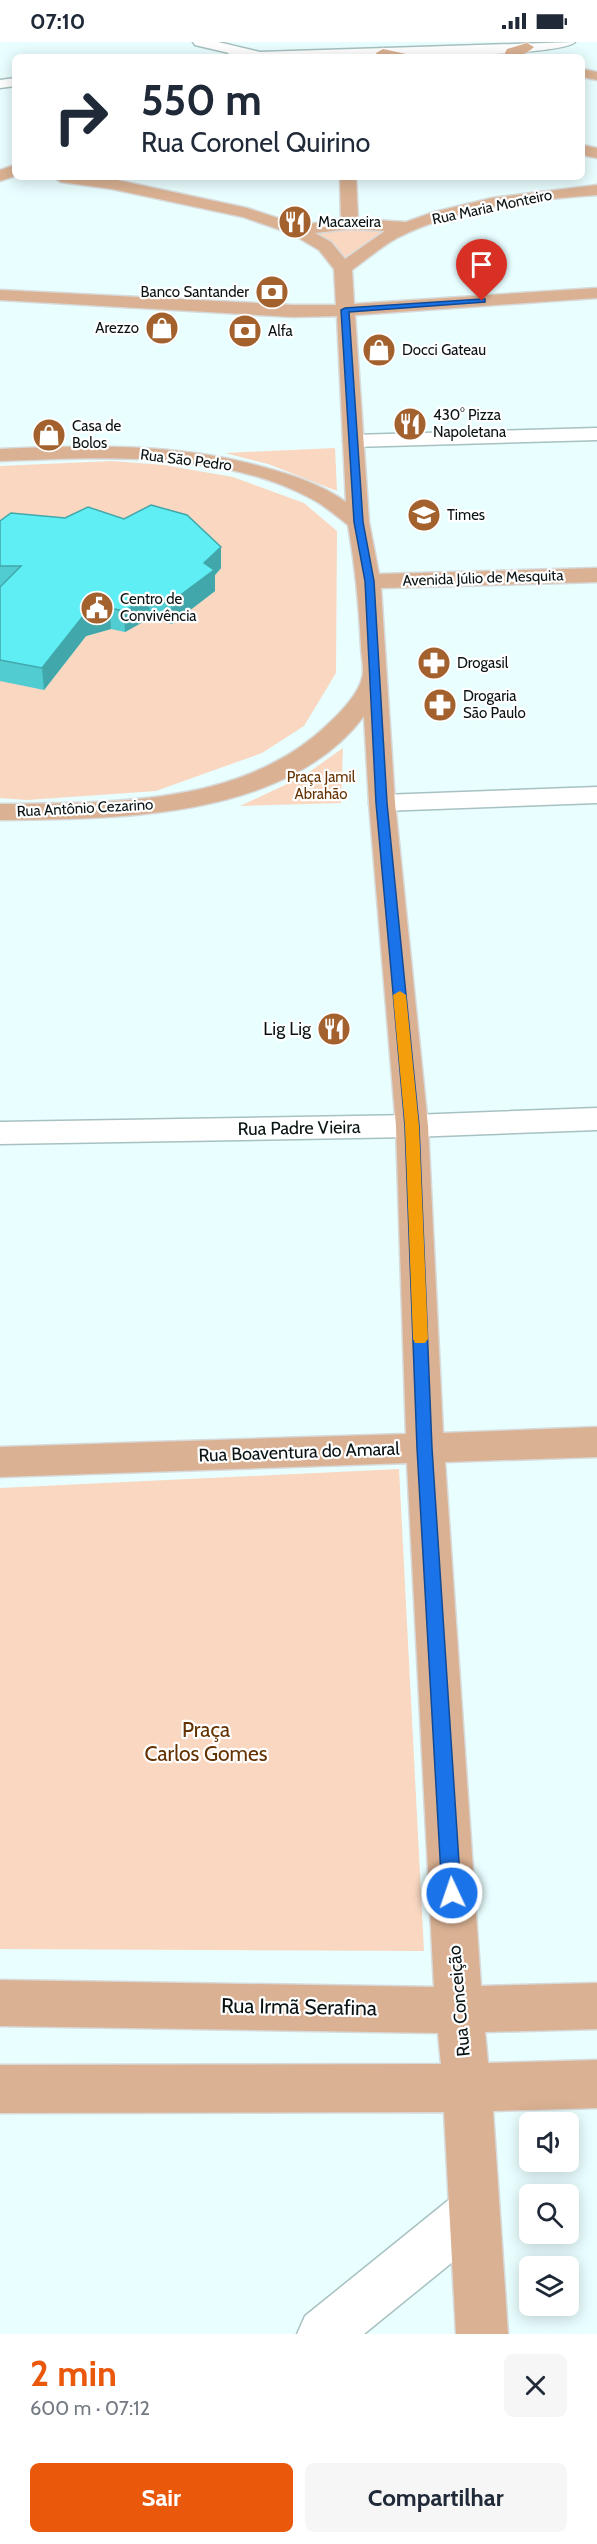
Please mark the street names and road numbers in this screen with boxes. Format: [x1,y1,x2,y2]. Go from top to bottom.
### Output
street label: Rua Maria Monteiro [430,185,554,229]
street label: Rua São Pedro [139,445,233,475]
street label: Avenida Júlio de Mesquita [402,566,565,590]
street label: Rua Antônio Cezarino [16,795,154,821]
street label: Rua Padre Vieira [237,1116,361,1140]
street label: Rua Boaventura do Amaral [198,1437,401,1467]
street label: Rua Conceição [443,1944,475,2057]
street label: Rua Irmã Serafina [221,1993,377,2020]

